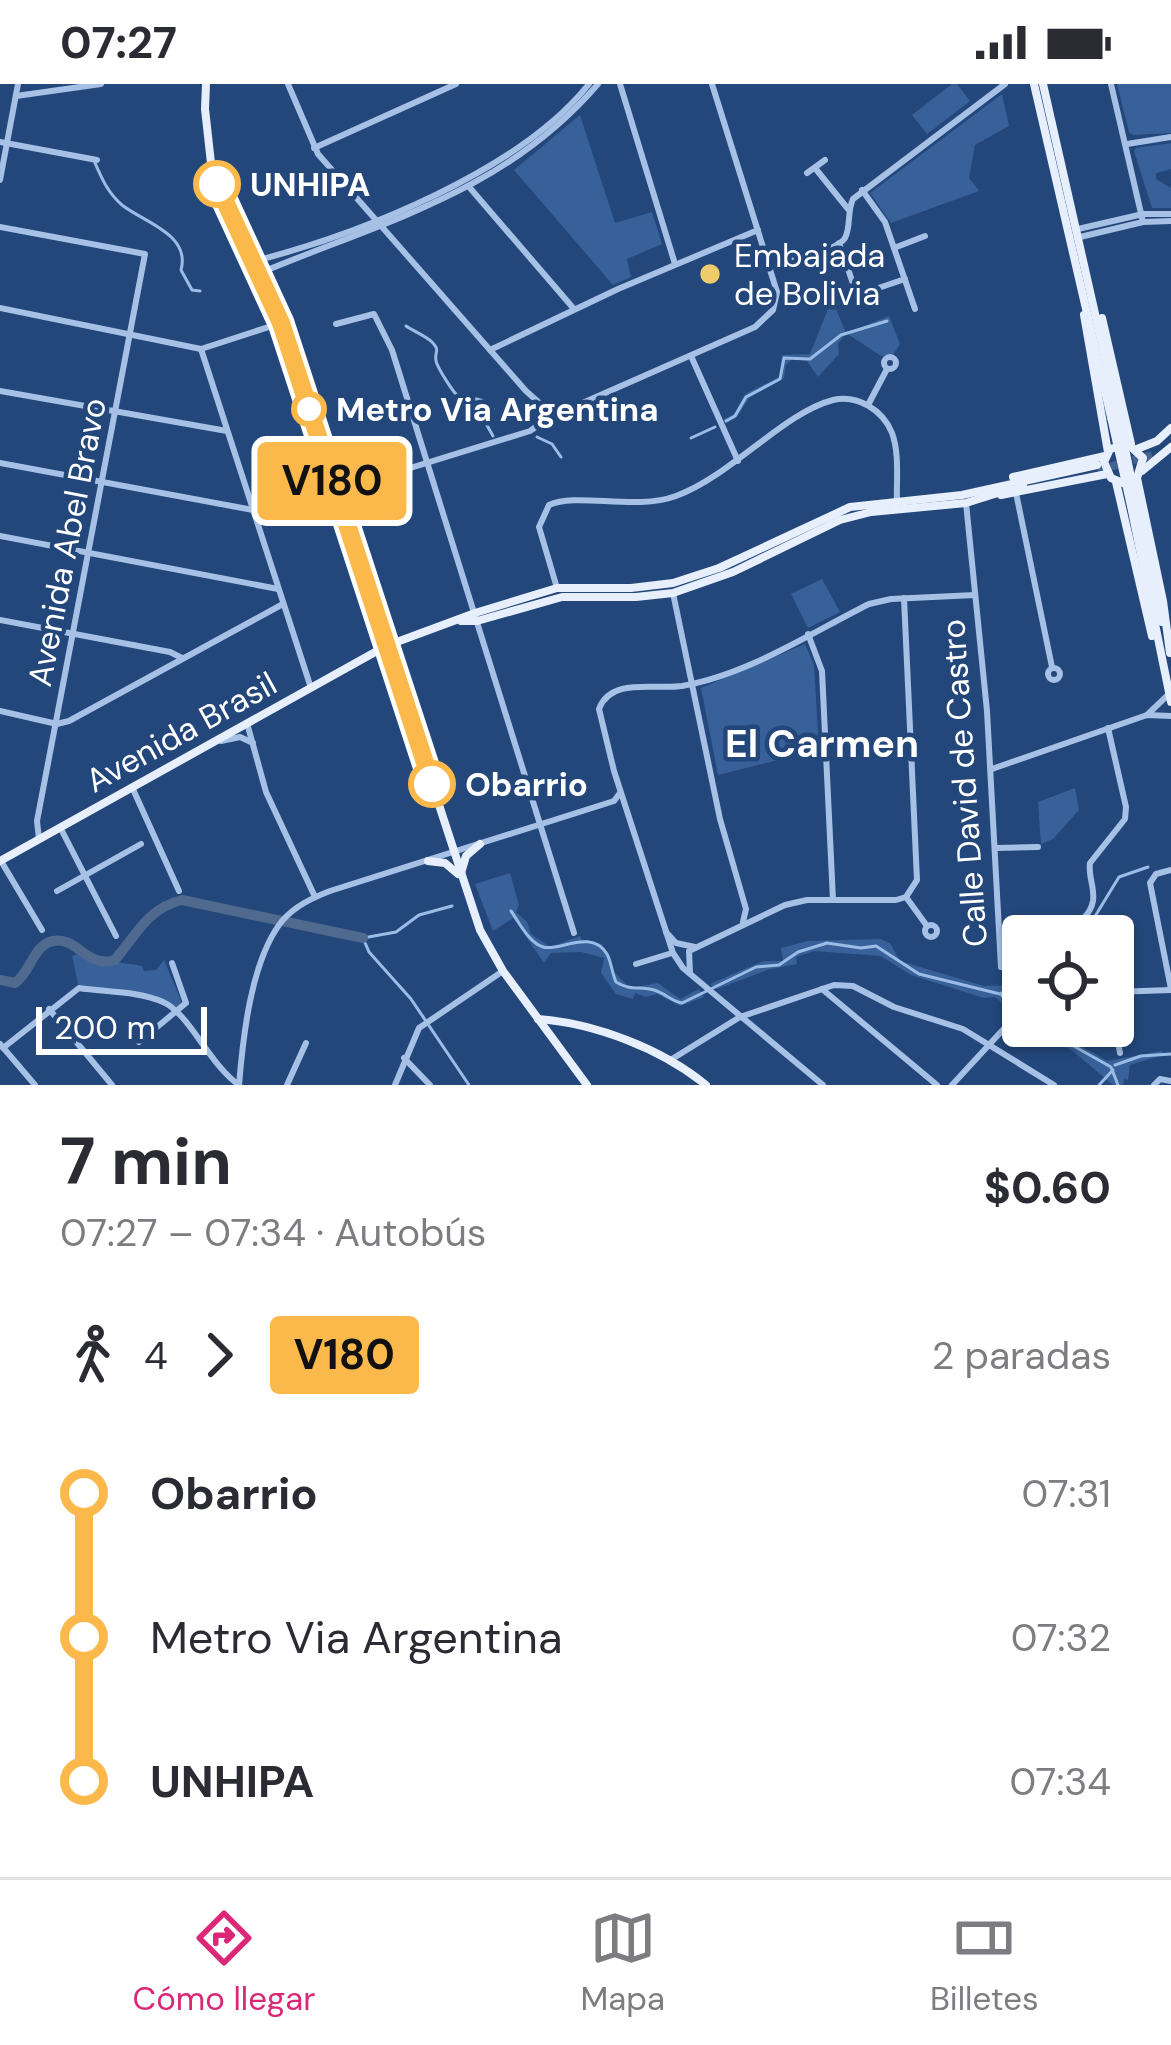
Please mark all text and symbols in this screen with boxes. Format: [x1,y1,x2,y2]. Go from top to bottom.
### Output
text: 07:27 [60,13,177,72]
marker: UNHIPA [195,162,239,206]
place label: UNHIPA [250,163,370,206]
place label: Embajada de Bolivia [734,234,885,315]
marker: Embajada de Bolivia [697,261,723,287]
place label: Metro Via Argentina [336,388,658,431]
marker: Metro Via Argentina [293,393,325,425]
street label: Avenida Abel Bravo [18,394,116,690]
line badge: V180 [248,442,416,520]
text: V180 [281,453,383,508]
street label: Calle David de Castro [931,618,997,948]
street label: Avenida Brasil [78,662,284,802]
district label: El Carmen [725,718,919,769]
marker: Obarrio [410,762,454,806]
place label: Obarrio [465,763,588,806]
map controls [1002,915,1134,1047]
button: locate [1002,915,1134,1047]
scale bar [36,1001,207,1054]
text: 200 m [54,1006,156,1049]
text: 7 min [60,1119,232,1204]
text: $0.60 [984,1158,1111,1217]
text: 07:27 – 07:34 · Autobús [60,1207,486,1258]
icon: walk [60,1322,126,1388]
icon: forward [186,1322,252,1388]
text: V180 [294,1327,395,1382]
text: 4 [144,1330,168,1381]
text: 2 paradas [932,1330,1111,1381]
text: Obarrio [150,1464,318,1523]
text: 07:31 [1022,1468,1111,1519]
text: Metro Via Argentina [150,1608,562,1667]
text: 07:32 [1011,1612,1111,1663]
text: UNHIPA [150,1752,314,1811]
text: 07:34 [1009,1756,1111,1807]
tab: Cómo llegar [133,1905,315,2020]
tab: Mapa [581,1905,665,2020]
tab: Billetes [930,1905,1038,2020]

